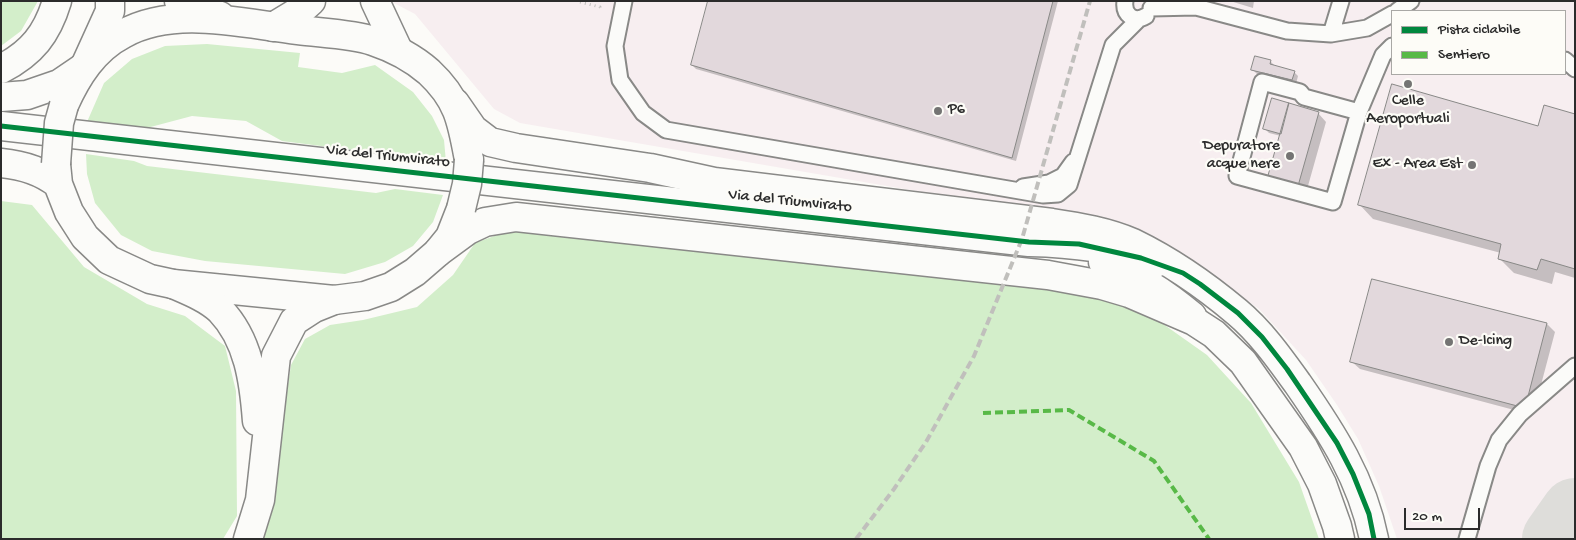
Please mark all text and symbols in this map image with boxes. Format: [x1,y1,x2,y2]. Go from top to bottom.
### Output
legend [1391,10,1566,75]
text: Pista ciclabile [1438,21,1520,39]
text: Sentiero [1438,46,1490,64]
marker: Celle Aeroportuali [1402,78,1414,90]
place label: Celle Aeroportuali [1366,92,1450,130]
place label: P6 [948,101,965,121]
marker: P6 [932,105,944,117]
place label: Depuratore acque nere [1203,137,1280,175]
street label: Via del Triumvirato [325,141,451,173]
marker: Depuratore acque nere [1284,150,1296,162]
place label: Ex - Area Est [1373,155,1462,175]
marker: Ex - Area Est [1466,159,1478,171]
street label: Via del Triumvirato [727,186,853,218]
place label: De-Icing [1459,332,1512,352]
marker: De-Icing [1443,336,1455,348]
scale bar [1406,498,1482,530]
text: 20 m [1412,508,1442,526]

